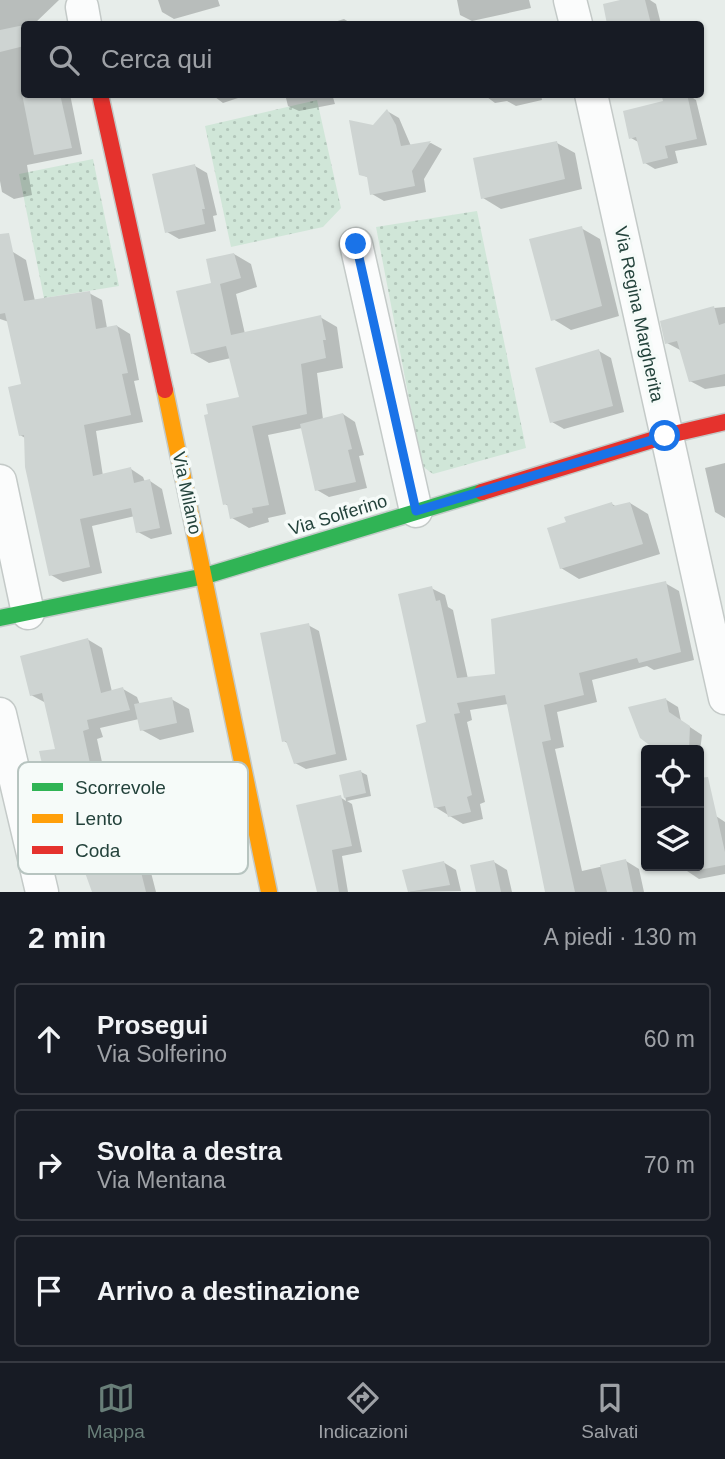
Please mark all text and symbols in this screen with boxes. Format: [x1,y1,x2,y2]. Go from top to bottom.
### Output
search box [21,21,704,98]
icon: search [45,41,83,79]
text: Cerca qui [101,44,212,74]
street label: Via Regina Margherita [611,224,668,404]
route end [340,228,371,259]
route start [649,420,680,451]
street label: Via Milano [169,450,205,536]
street label: Via Solferino [286,491,390,539]
map controls [641,745,704,871]
button: locate [641,745,704,808]
legend [18,762,248,874]
text: Scorrevole [75,777,166,798]
text: Lento [75,808,123,829]
button: layers [641,808,704,871]
text: Coda [75,840,121,861]
text: 2 min [28,921,106,954]
text: A piedi · 130 m [544,924,697,950]
text: Prosegui [97,1010,208,1040]
icon: ahead [30,1020,68,1058]
text: 60 m [644,1026,695,1052]
text: Via Solferino [97,1041,227,1067]
text: Svolta a destra [97,1136,282,1166]
icon: right [30,1146,68,1184]
text: 70 m [644,1152,695,1178]
text: Via Mentana [97,1167,226,1193]
icon: arrive [30,1272,68,1310]
text: Arrivo a destinazione [97,1276,360,1306]
tab: Mappa [87,1379,145,1443]
tab: Indicazioni [318,1379,408,1443]
tab: Salvati [581,1379,638,1443]

